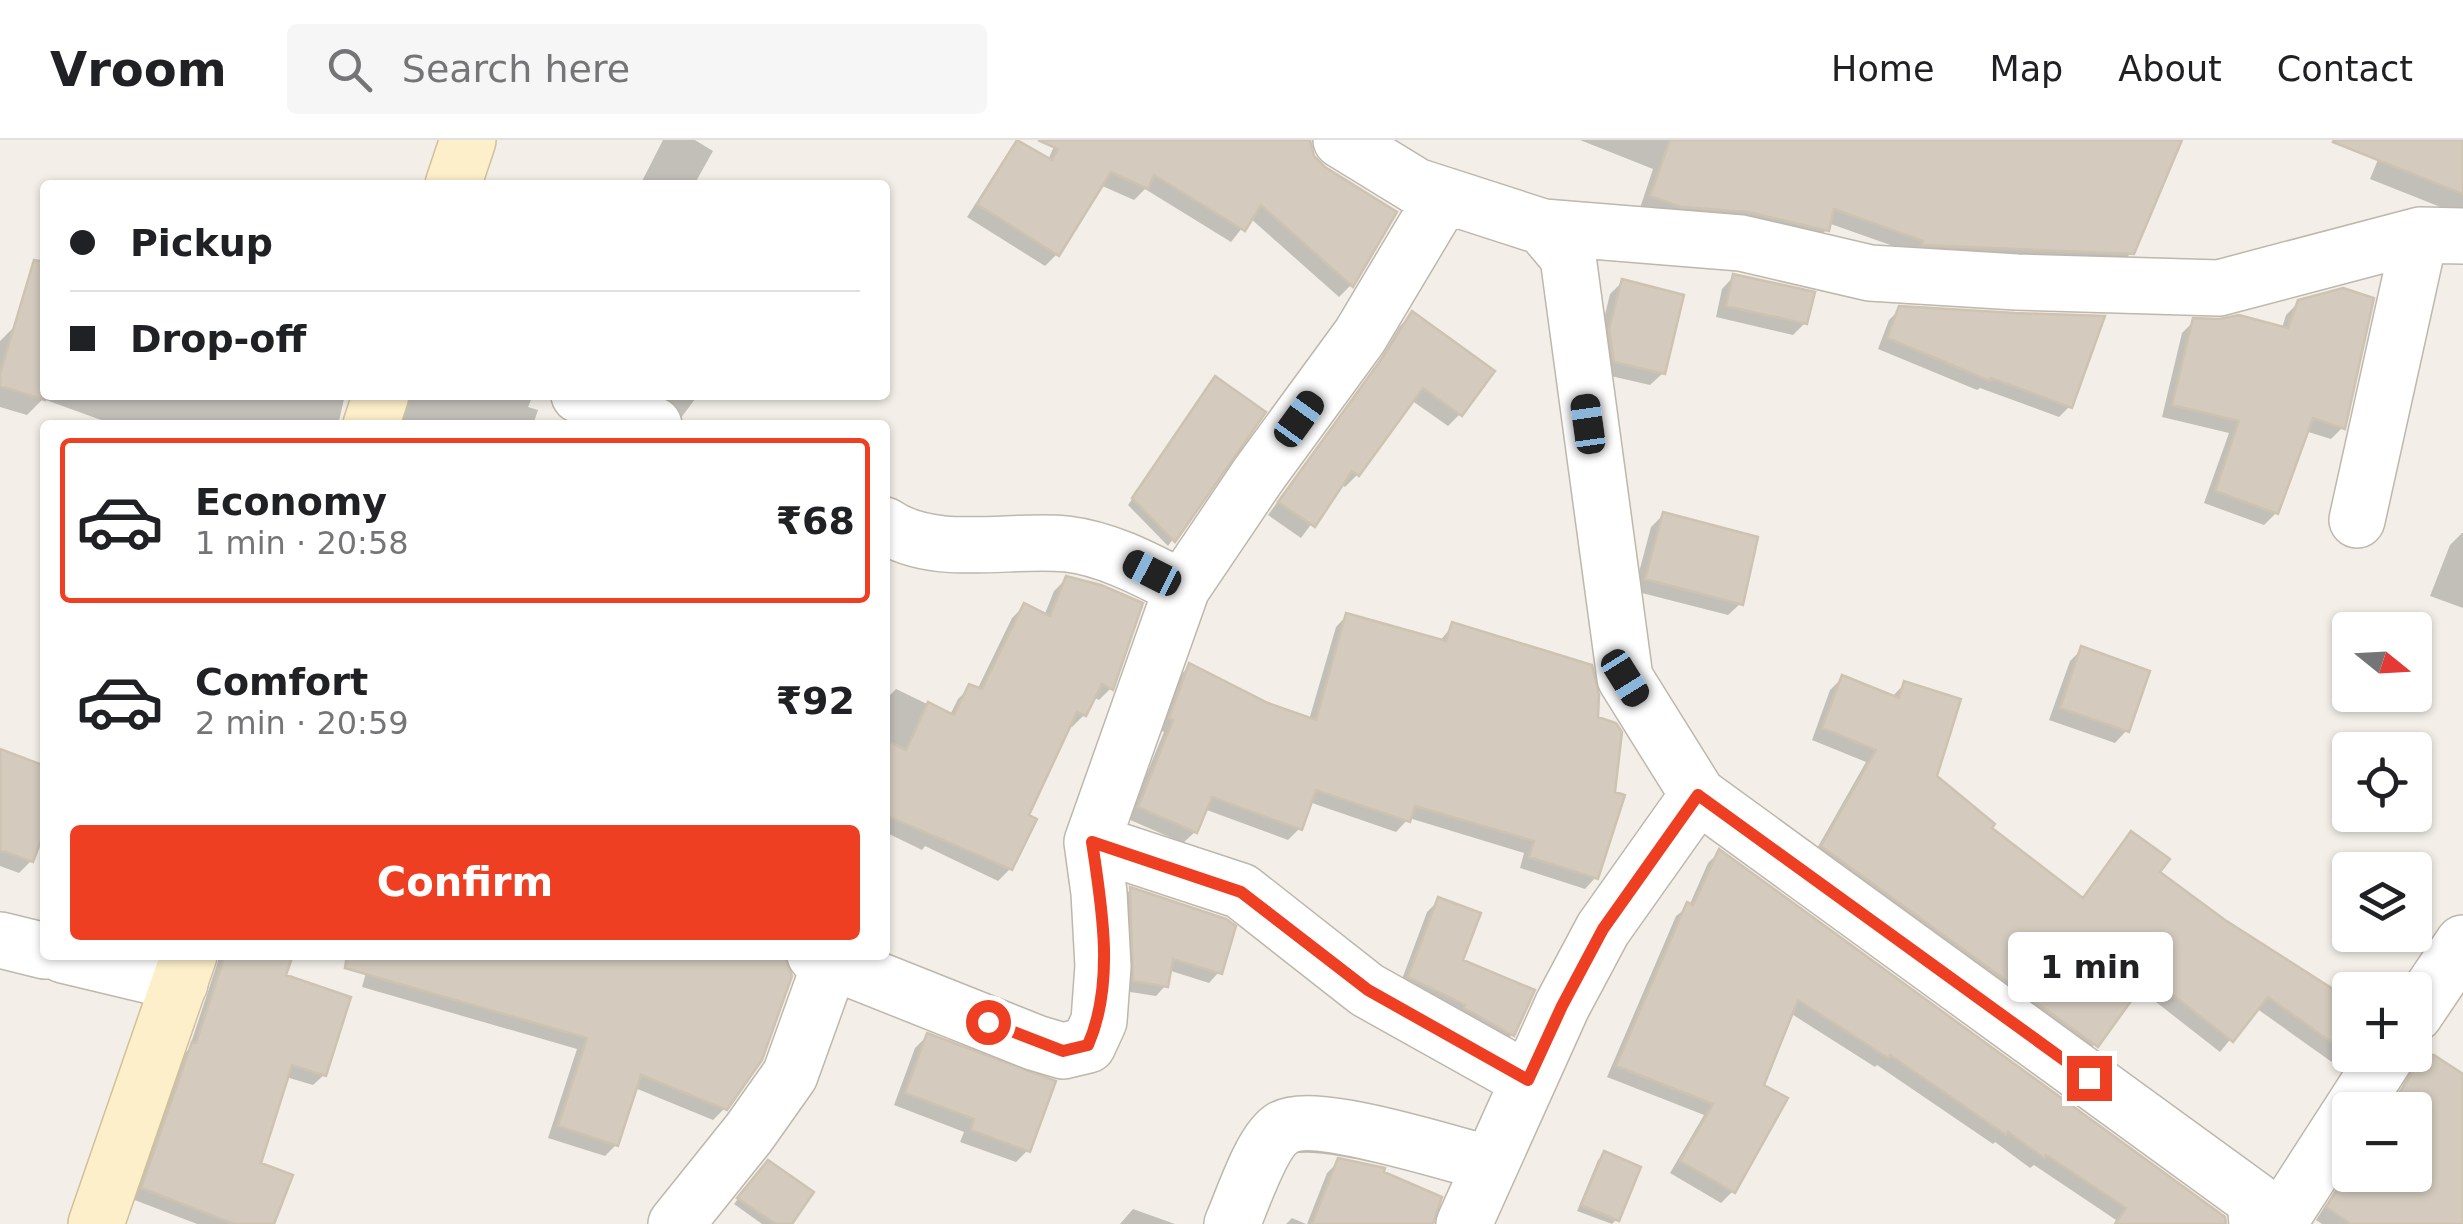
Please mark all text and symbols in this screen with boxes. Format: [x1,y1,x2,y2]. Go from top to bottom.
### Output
search box [287,24,987,114]
text: Vroom [50,41,227,97]
icon: search [322,42,377,97]
text: Search here [402,47,630,91]
text: Home [1831,49,1934,89]
text: Map [1989,49,2063,89]
text: About [2118,49,2222,89]
text: Contact [2277,49,2413,89]
text: Pickup [130,221,273,265]
text: Drop-off [130,317,306,361]
car [1269,386,1329,452]
car [1569,392,1607,456]
icon: car [75,476,165,566]
text: Economy [195,480,387,524]
text: ₹68 [776,499,855,543]
text: 1 min · 20:58 [195,524,409,562]
car [1118,546,1186,600]
north arrow [2332,612,2432,712]
map controls [2332,612,2432,1192]
car [1596,645,1654,711]
icon: car [75,656,165,746]
text: Comfort [195,660,368,704]
text: ₹92 [776,679,855,723]
text: 2 min · 20:59 [195,704,409,742]
button: locate [2332,732,2432,832]
button: Confirm [70,825,860,940]
button: layers [2332,852,2432,952]
callout: 1 min [2006,933,2172,1003]
text: 1 min [2040,948,2141,986]
button: + [2332,972,2432,1072]
route start [966,1000,1011,1045]
route end [2067,1056,2112,1101]
button: − [2332,1092,2432,1192]

